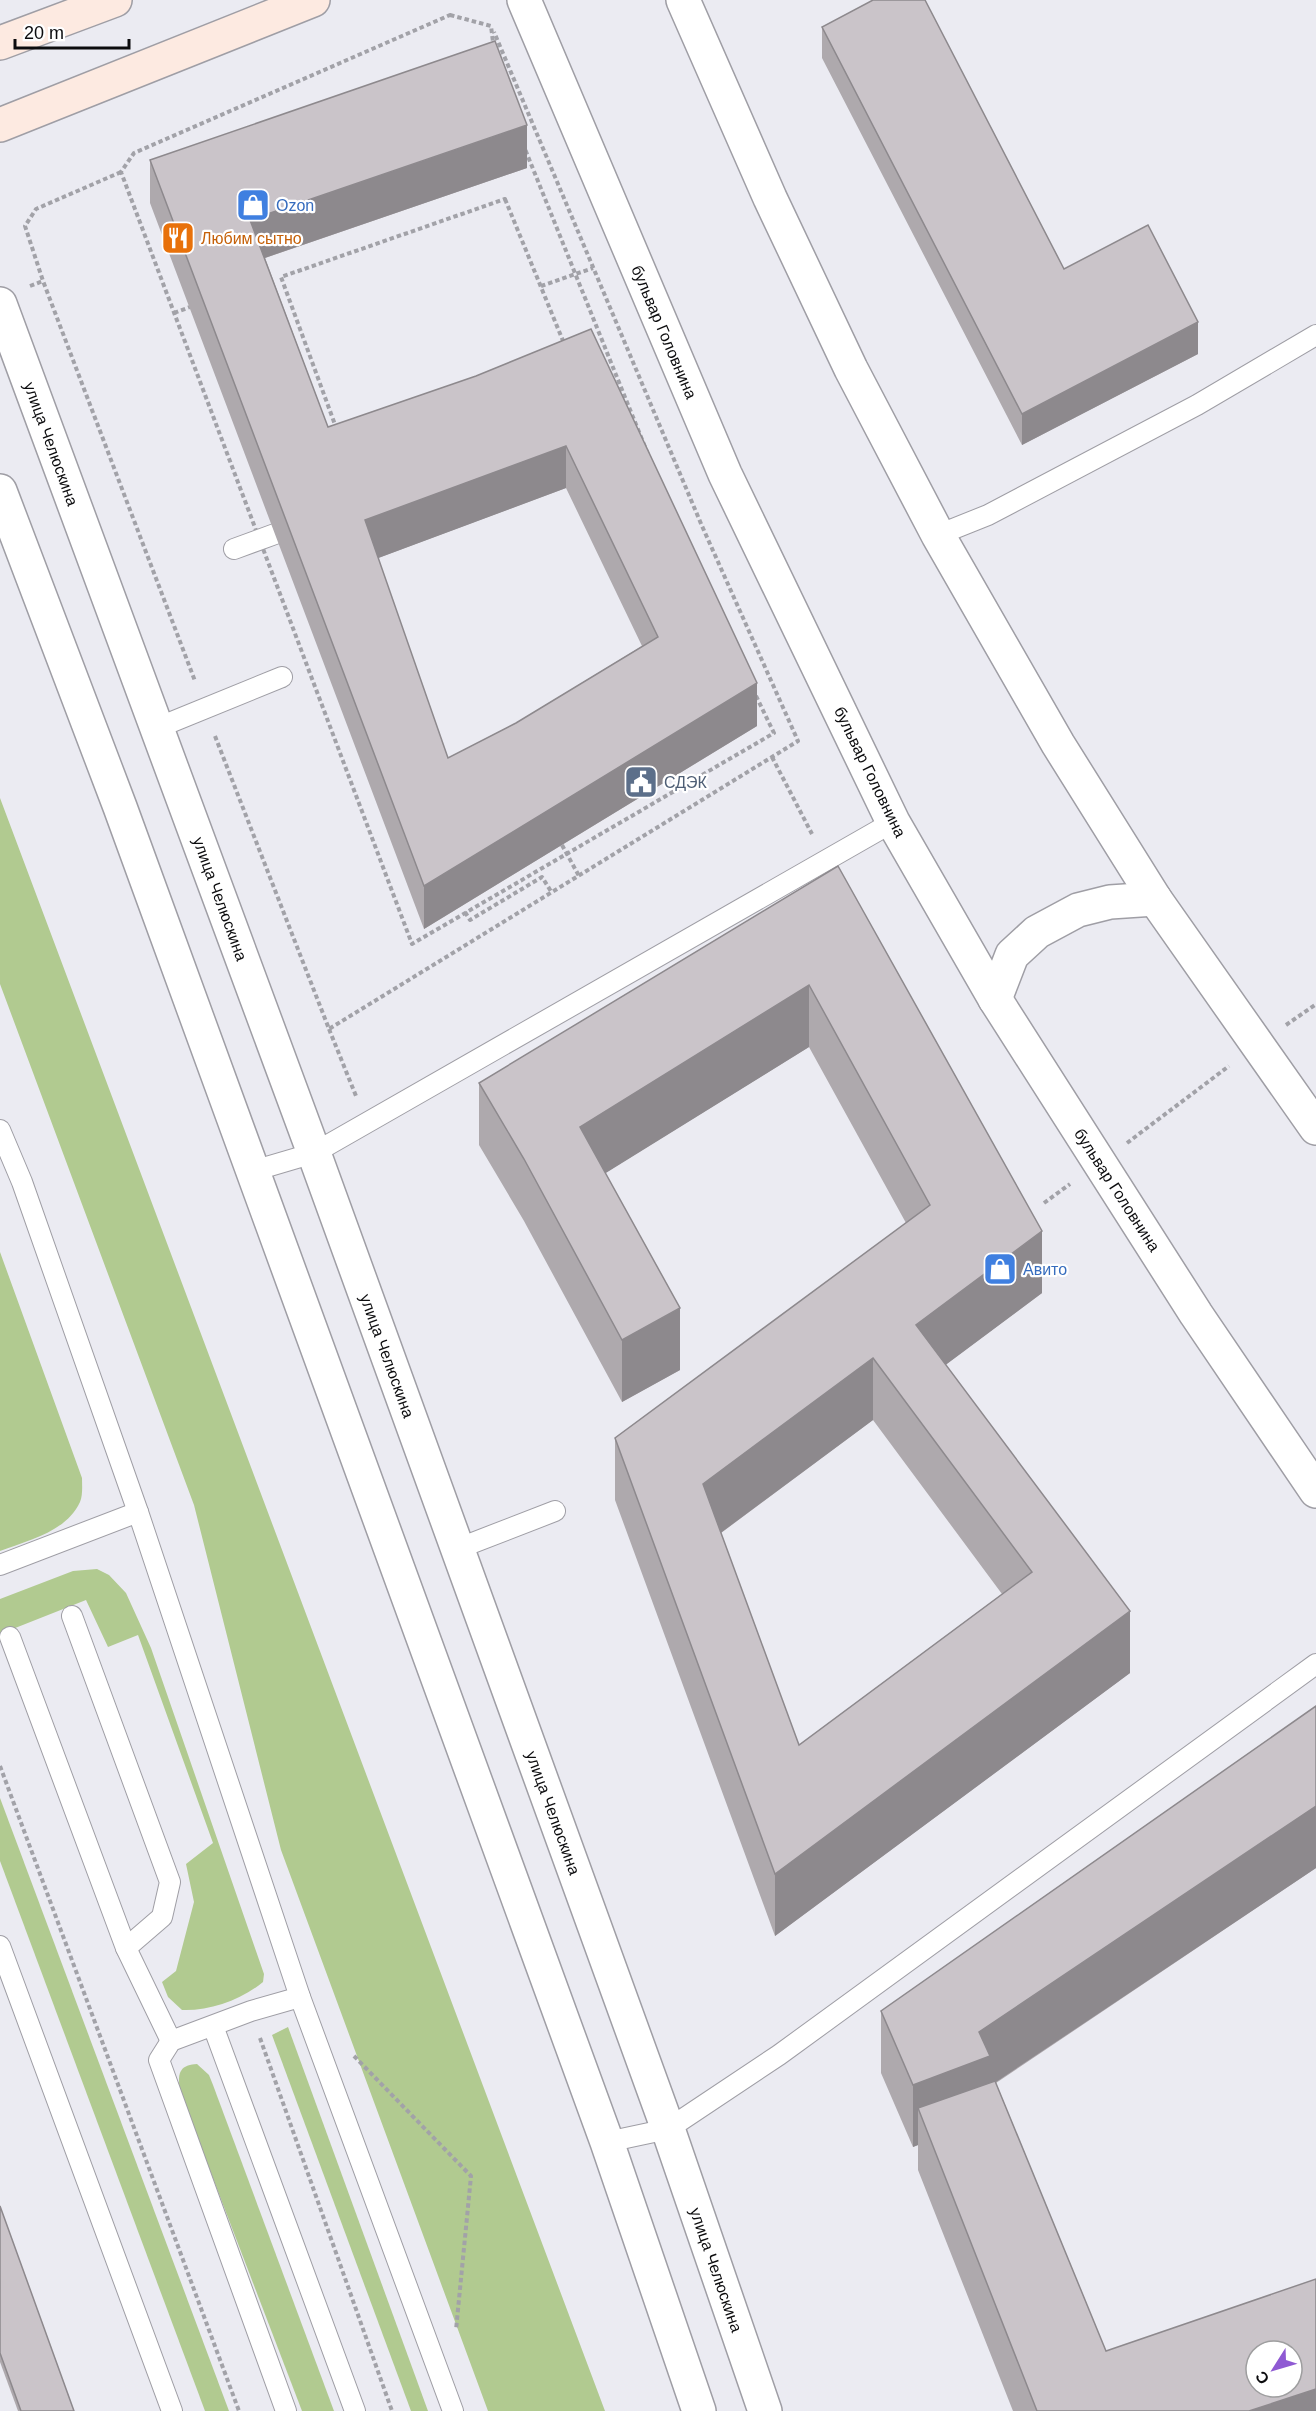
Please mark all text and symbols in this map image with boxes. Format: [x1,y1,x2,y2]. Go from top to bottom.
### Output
scale bar [15,12,129,50]
text: 20 m [24,23,64,43]
shop icon: Ozon [235,187,271,223]
place label: Ozon [276,197,314,214]
restaurant icon: Любим сытно [160,220,196,256]
place label: Любим сытно [201,230,302,247]
street label: бульвар Головнина [628,263,700,401]
street label: улица Челюскина [21,380,81,508]
street label: бульвар Головнина [831,704,909,840]
public building icon: СДЭК [623,764,659,800]
place label: СДЭК [664,774,708,791]
street label: улица Челюскина [190,835,250,963]
street label: бульвар Головнина [1071,1125,1163,1255]
shop icon: Авито [982,1251,1018,1287]
place label: Авито [1023,1261,1067,1278]
street label: улица Челюскина [357,1292,417,1420]
street label: улица Челюскина [523,1749,583,1877]
street label: улица Челюскина [687,2206,745,2335]
north arrow [1244,2339,1304,2399]
text: С [1252,2368,1273,2387]

